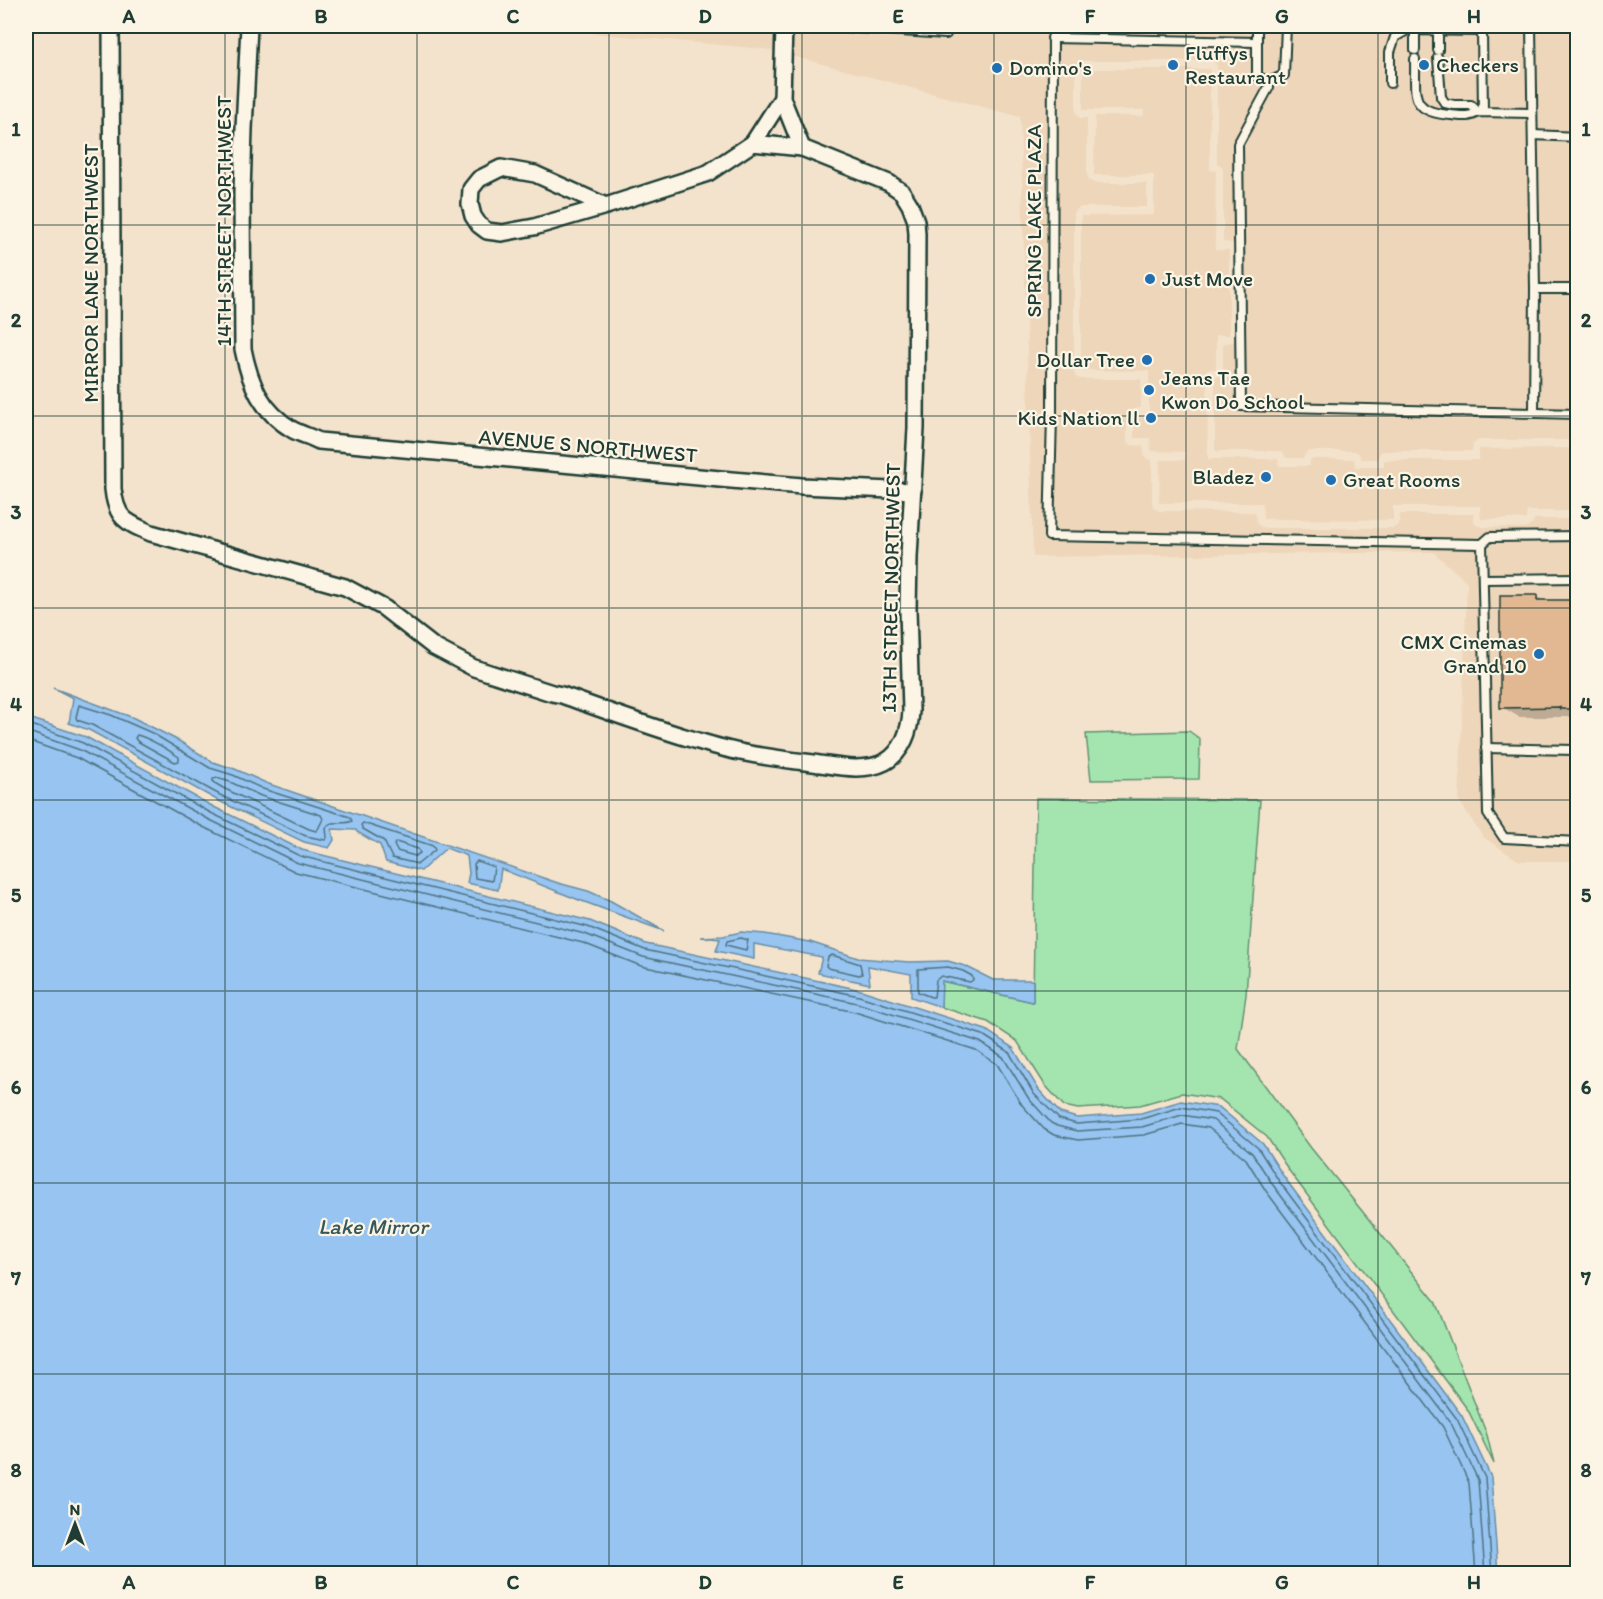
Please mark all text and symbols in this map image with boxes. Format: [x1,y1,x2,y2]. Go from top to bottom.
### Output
text: A [122,4,136,28]
text: B [315,4,328,28]
text: C [507,4,520,28]
text: D [698,4,712,28]
text: E [892,4,904,28]
text: F [1085,4,1096,28]
text: G [1275,4,1289,28]
text: H [1467,4,1481,28]
place label: Fluffys Restaurant [1185,40,1286,89]
place label: Checkers [1436,52,1519,77]
place label: Domino's [1009,55,1092,80]
marker: Fluffys Restaurant [1166,58,1180,72]
marker: Checkers [1417,58,1431,72]
marker: Domino's [990,61,1004,75]
street label: 14TH STREET NORTHWEST [211,95,236,347]
text: 1 [11,117,21,141]
text: 1 [1581,117,1591,141]
street label: SPRING LAKE PLAZA [1021,124,1046,318]
street label: MIRROR LANE NORTHWEST [78,143,103,403]
place label: Just Move [1162,266,1253,291]
marker: Just Move [1143,272,1157,286]
text: 2 [11,308,22,332]
text: 2 [1581,308,1592,332]
place label: Dollar Tree [1036,347,1135,372]
marker: Dollar Tree [1140,353,1154,367]
place label: Jeans Tae Kwon Do School [1161,365,1304,414]
marker: Jeans Tae Kwon Do School [1142,383,1156,397]
place label: Kids Nation ll [1018,405,1139,430]
marker: Kids Nation ll [1144,411,1158,425]
street label: AVENUE S NORTHWEST [478,423,699,468]
street label: 13TH STREET NORTHWEST [876,462,905,713]
place label: Bladez [1193,464,1254,489]
place label: Great Rooms [1343,467,1460,492]
marker: Bladez [1259,470,1273,484]
marker: Great Rooms [1324,473,1338,487]
text: 3 [11,500,22,524]
text: 3 [1581,500,1592,524]
place label: CMX Cinemas Grand 10 [1400,629,1527,678]
marker: CMX Cinemas Grand 10 [1532,647,1546,661]
text: 4 [10,692,22,716]
text: 4 [1580,692,1592,716]
text: 5 [11,883,22,907]
text: 5 [1581,883,1592,907]
text: 6 [11,1075,22,1099]
text: 6 [1581,1075,1592,1099]
water label: Lake Mirror [318,1213,430,1240]
text: 7 [10,1266,21,1290]
text: 7 [1580,1266,1591,1290]
text: 8 [11,1458,22,1482]
text: 8 [1581,1458,1592,1482]
north arrow [45,1494,105,1554]
text: N [70,1500,80,1519]
text: A [122,1570,136,1594]
text: B [315,1570,328,1594]
text: C [507,1570,520,1594]
text: D [698,1570,712,1594]
text: E [892,1570,904,1594]
text: F [1085,1570,1096,1594]
text: G [1275,1570,1289,1594]
text: H [1467,1570,1481,1594]

